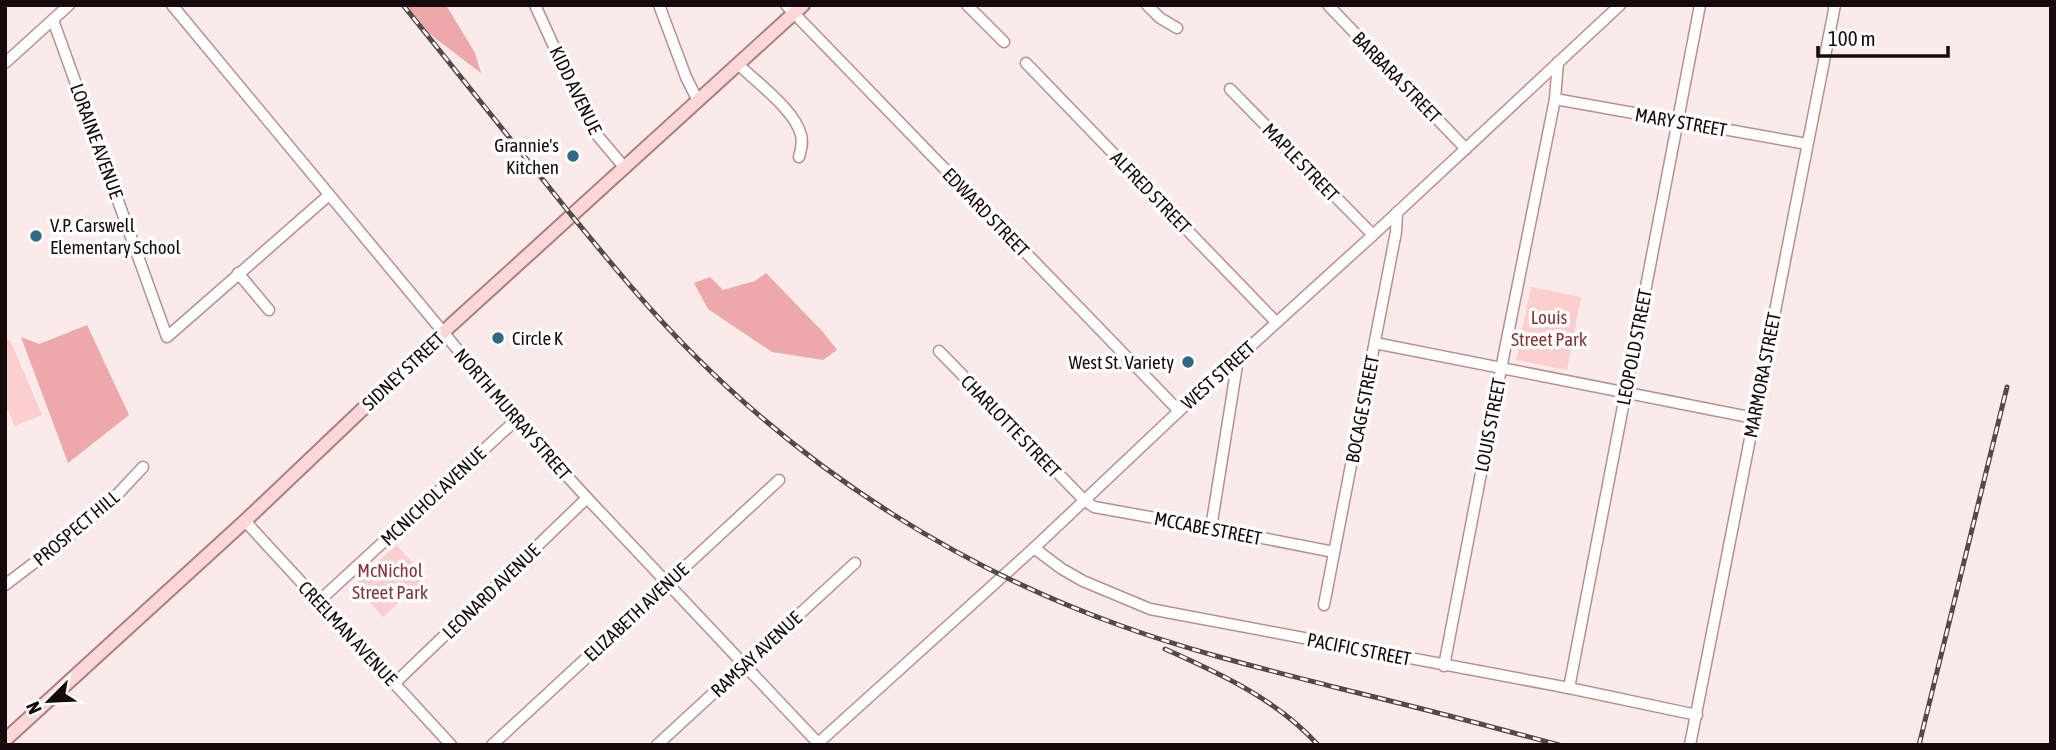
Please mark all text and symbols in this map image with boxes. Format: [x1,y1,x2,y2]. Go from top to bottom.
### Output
scale bar [1818,14,1948,58]
text: 100 m [1828,26,1876,50]
street label: BARBARA STREET [1348,27,1446,128]
street label: KIDD AVENUE [545,43,607,137]
street label: LORAINE AVENUE [66,81,128,201]
street label: MARY STREET [1633,103,1729,141]
street label: MAPLE STREET [1258,118,1344,206]
place label: Grannie's Kitchen [494,134,559,178]
street label: ALFRED STREET [1106,146,1196,238]
marker: Grannie's Kitchen [565,148,581,164]
street label: EDWARD STREET [938,163,1034,261]
place label: V.P. Carswell Elementary School [50,214,181,258]
marker: V.P. Carswell Elementary School [28,228,44,244]
street label: LEOPOLD STREET [1612,286,1656,407]
park label: Louis Street Park [1511,306,1588,350]
street label: MARMORA STREET [1739,310,1785,440]
street label: SIDNEY STREET [357,327,449,415]
place label: Circle K [512,327,564,349]
marker: Circle K [490,330,506,346]
street label: WEST STREET [1177,336,1260,414]
street label: NORTH MURRAY STREET [450,344,576,485]
place label: West St. Variety [1068,351,1174,373]
street label: BOCAGE STREET [1341,353,1383,465]
marker: West St. Variety [1180,354,1196,370]
street label: CHARLOTTE STREET [957,370,1066,482]
street label: LOUIS STREET [1470,376,1510,474]
street label: MCNICHOL AVENUE [376,442,490,550]
street label: PROSPECT HILL [29,485,124,570]
street label: MCCABE STREET [1152,507,1264,549]
street label: LEONARD AVENUE [438,539,544,643]
street label: ELIZABETH AVENUE [579,558,693,666]
park label: McNichol Street Park [352,559,429,603]
street label: CREELMAN AVENUE [294,576,402,690]
street label: RAMSAY AVENUE [706,606,806,702]
street label: PACIFIC STREET [1305,628,1413,670]
north arrow [14,666,84,736]
text: N [21,698,46,718]

